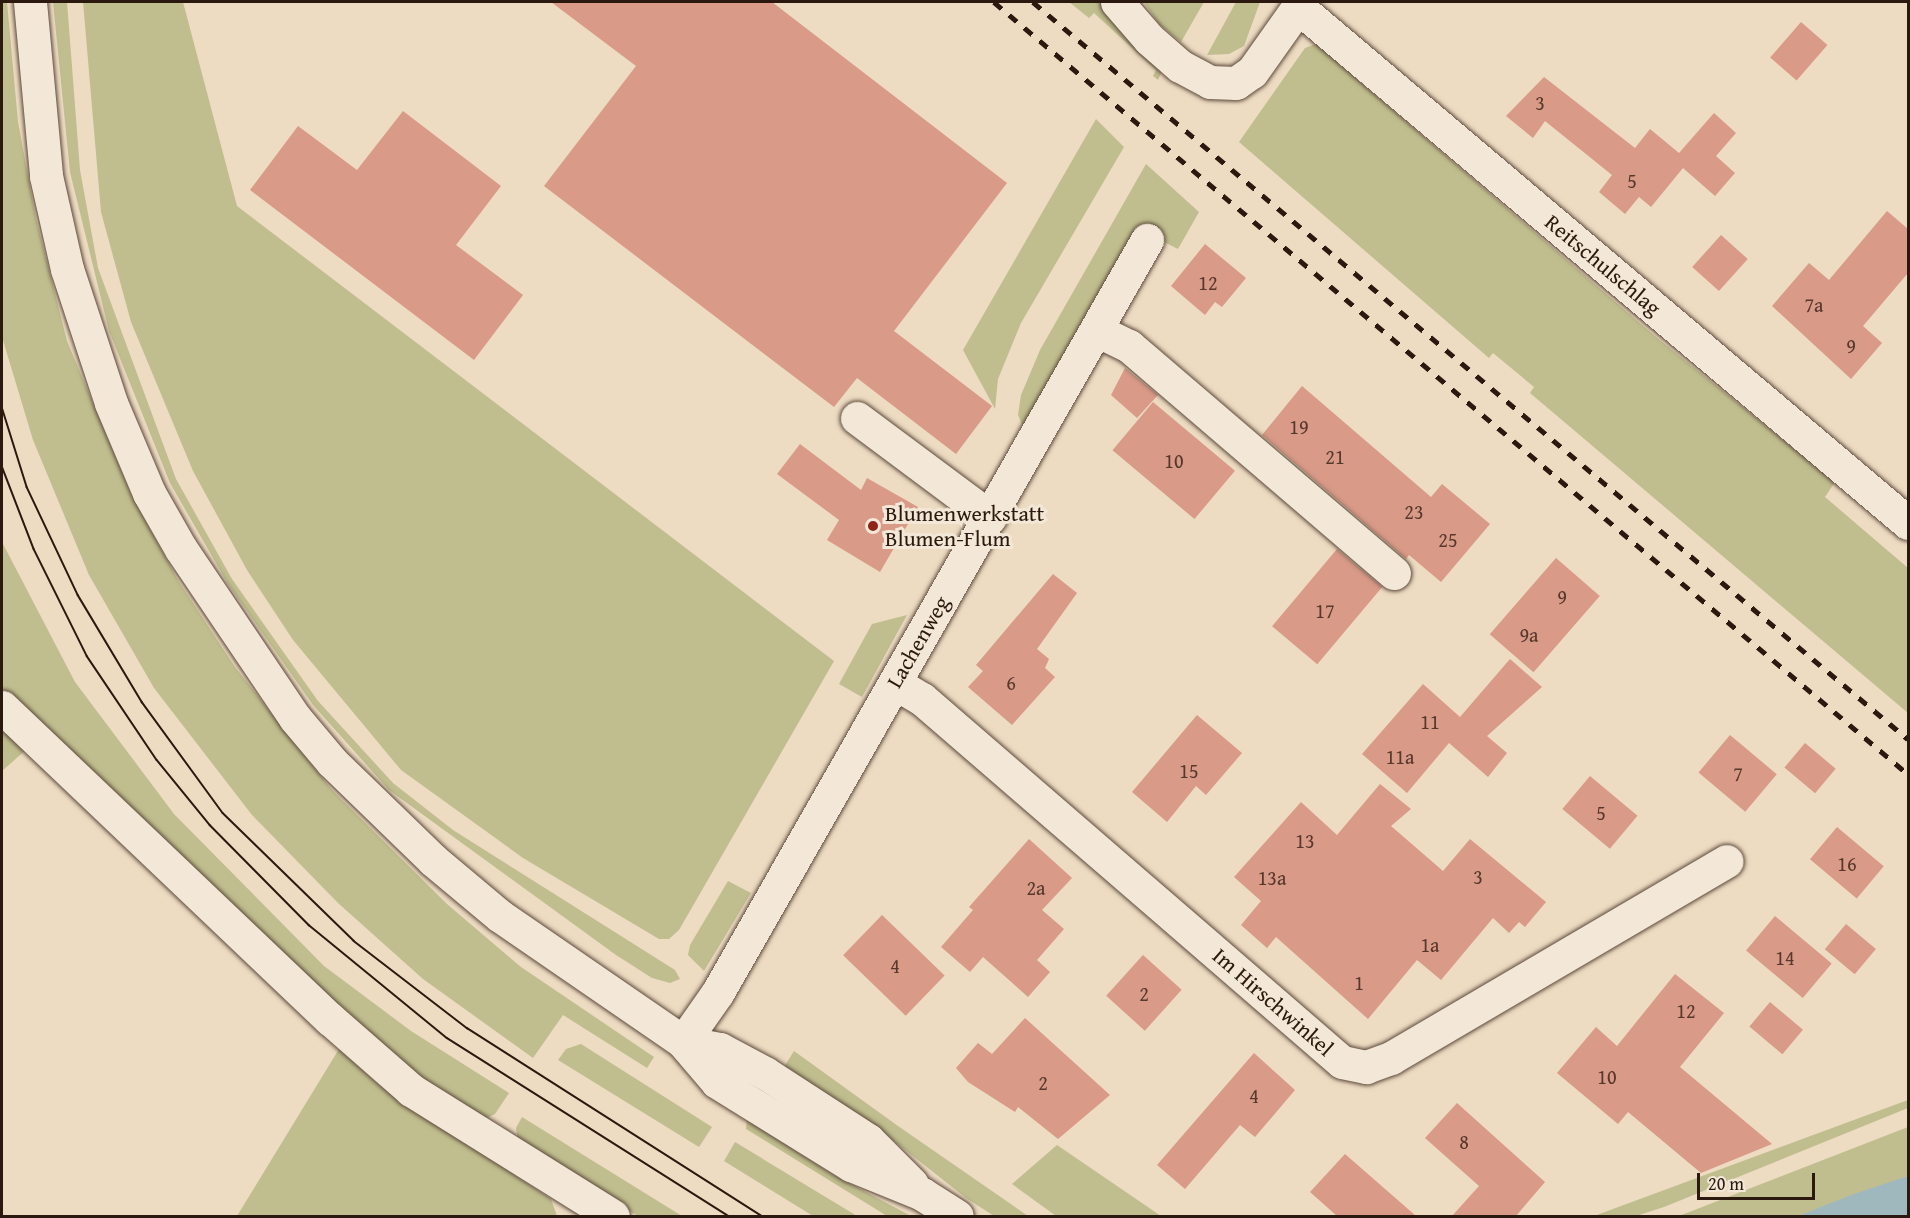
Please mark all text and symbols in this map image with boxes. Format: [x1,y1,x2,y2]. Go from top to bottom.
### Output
house number: 3 [1535,90,1545,114]
house number: 5 [1627,168,1637,192]
street label: Reitschulschlag [1540,209,1666,321]
house number: 12 [1198,270,1218,294]
house number: 7a [1804,292,1824,316]
house number: 9 [1846,333,1856,357]
house number: 19 [1289,414,1309,438]
house number: 21 [1325,444,1345,468]
house number: 10 [1164,448,1184,472]
house number: 23 [1404,499,1424,523]
place label: Blumenwerkstatt Blumen-Flum [885,500,1044,552]
marker: Blumenwerkstatt Blumen-Flum [866,519,880,533]
house number: 25 [1438,527,1458,551]
house number: 9 [1557,584,1567,608]
street label: Lachenweg [881,591,955,693]
house number: 17 [1315,598,1335,622]
house number: 9a [1519,622,1539,646]
house number: 6 [1006,670,1016,694]
house number: 11 [1420,709,1440,733]
house number: 11a [1386,744,1414,768]
house number: 15 [1179,758,1199,782]
house number: 7 [1733,761,1743,785]
house number: 5 [1596,800,1606,824]
house number: 13 [1295,828,1315,852]
house number: 16 [1837,851,1857,875]
house number: 3 [1473,864,1483,888]
house number: 13a [1258,865,1286,889]
house number: 2a [1026,875,1046,899]
house number: 1a [1420,932,1440,956]
street label: Im Hirschwinkel [1207,942,1339,1062]
house number: 14 [1775,945,1795,969]
house number: 4 [890,953,900,977]
house number: 1 [1354,970,1364,994]
house number: 2 [1139,981,1149,1005]
house number: 12 [1676,998,1696,1022]
house number: 10 [1597,1064,1617,1088]
house number: 2 [1038,1070,1048,1094]
house number: 4 [1249,1083,1259,1107]
house number: 8 [1459,1129,1469,1153]
scale bar [1700,1161,1818,1199]
text: 20 m [1708,1170,1744,1197]

